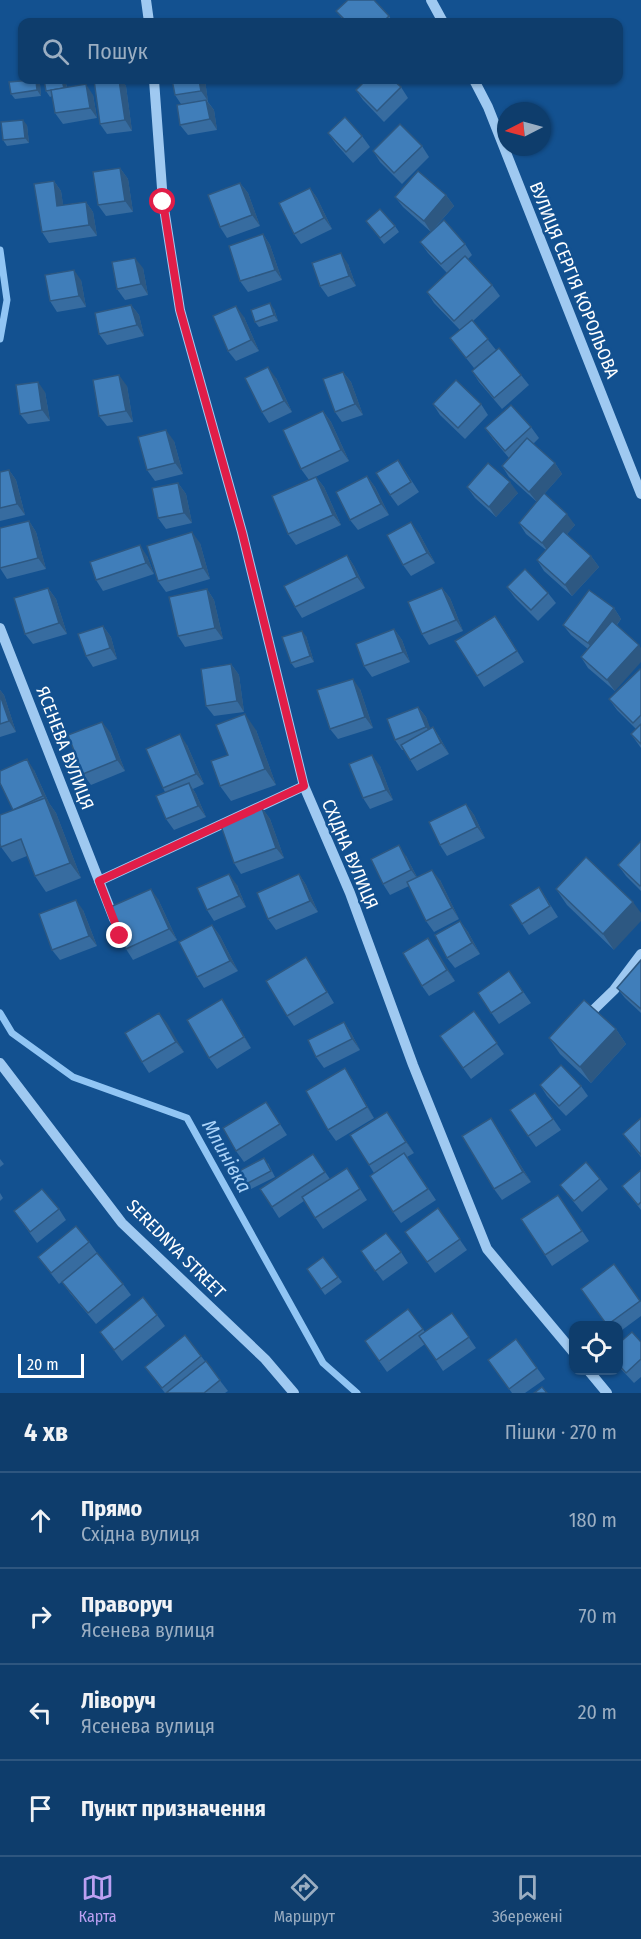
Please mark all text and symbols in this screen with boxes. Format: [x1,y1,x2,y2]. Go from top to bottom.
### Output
search box [18,18,623,84]
icon: search [39,35,72,68]
text: Пошук [87,38,148,65]
north arrow [497,102,551,156]
street label: ВУЛИЦЯ СЕРГІЯ КОРОЛЬОВА [524,179,624,382]
route start [149,188,175,214]
street label: ЯСЕНЕВА ВУЛИЦЯ [31,683,99,813]
street label: СХІДНА ВУЛИЦЯ [317,796,383,912]
route end [106,922,132,948]
water label: Млинівка [197,1115,257,1197]
street label: SEREDNYA STREET [122,1195,230,1303]
map controls [569,1321,623,1375]
button: locate [569,1321,623,1375]
scale bar [18,1351,84,1378]
text: 20 m [27,1355,58,1374]
text: 4 хв [24,1417,68,1448]
text: Пішки · 270 m [505,1420,617,1444]
text: Прямо [81,1495,142,1522]
icon: ahead [24,1504,57,1537]
text: 180 m [569,1508,617,1532]
text: Східна вулиця [81,1522,200,1546]
text: Праворуч [81,1591,173,1618]
icon: right [24,1600,57,1633]
text: 70 m [579,1604,617,1628]
text: Ясенева вулиця [81,1618,215,1642]
text: Ліворуч [81,1687,156,1714]
icon: left [24,1696,57,1729]
text: 20 m [578,1700,617,1724]
text: Ясенева вулиця [81,1714,215,1738]
icon: arrive [24,1792,57,1825]
text: Пункт призначення [81,1795,266,1822]
tab: Карта [78,1871,117,1926]
tab: Маршрут [274,1871,335,1926]
tab: Збережені [492,1871,563,1926]

